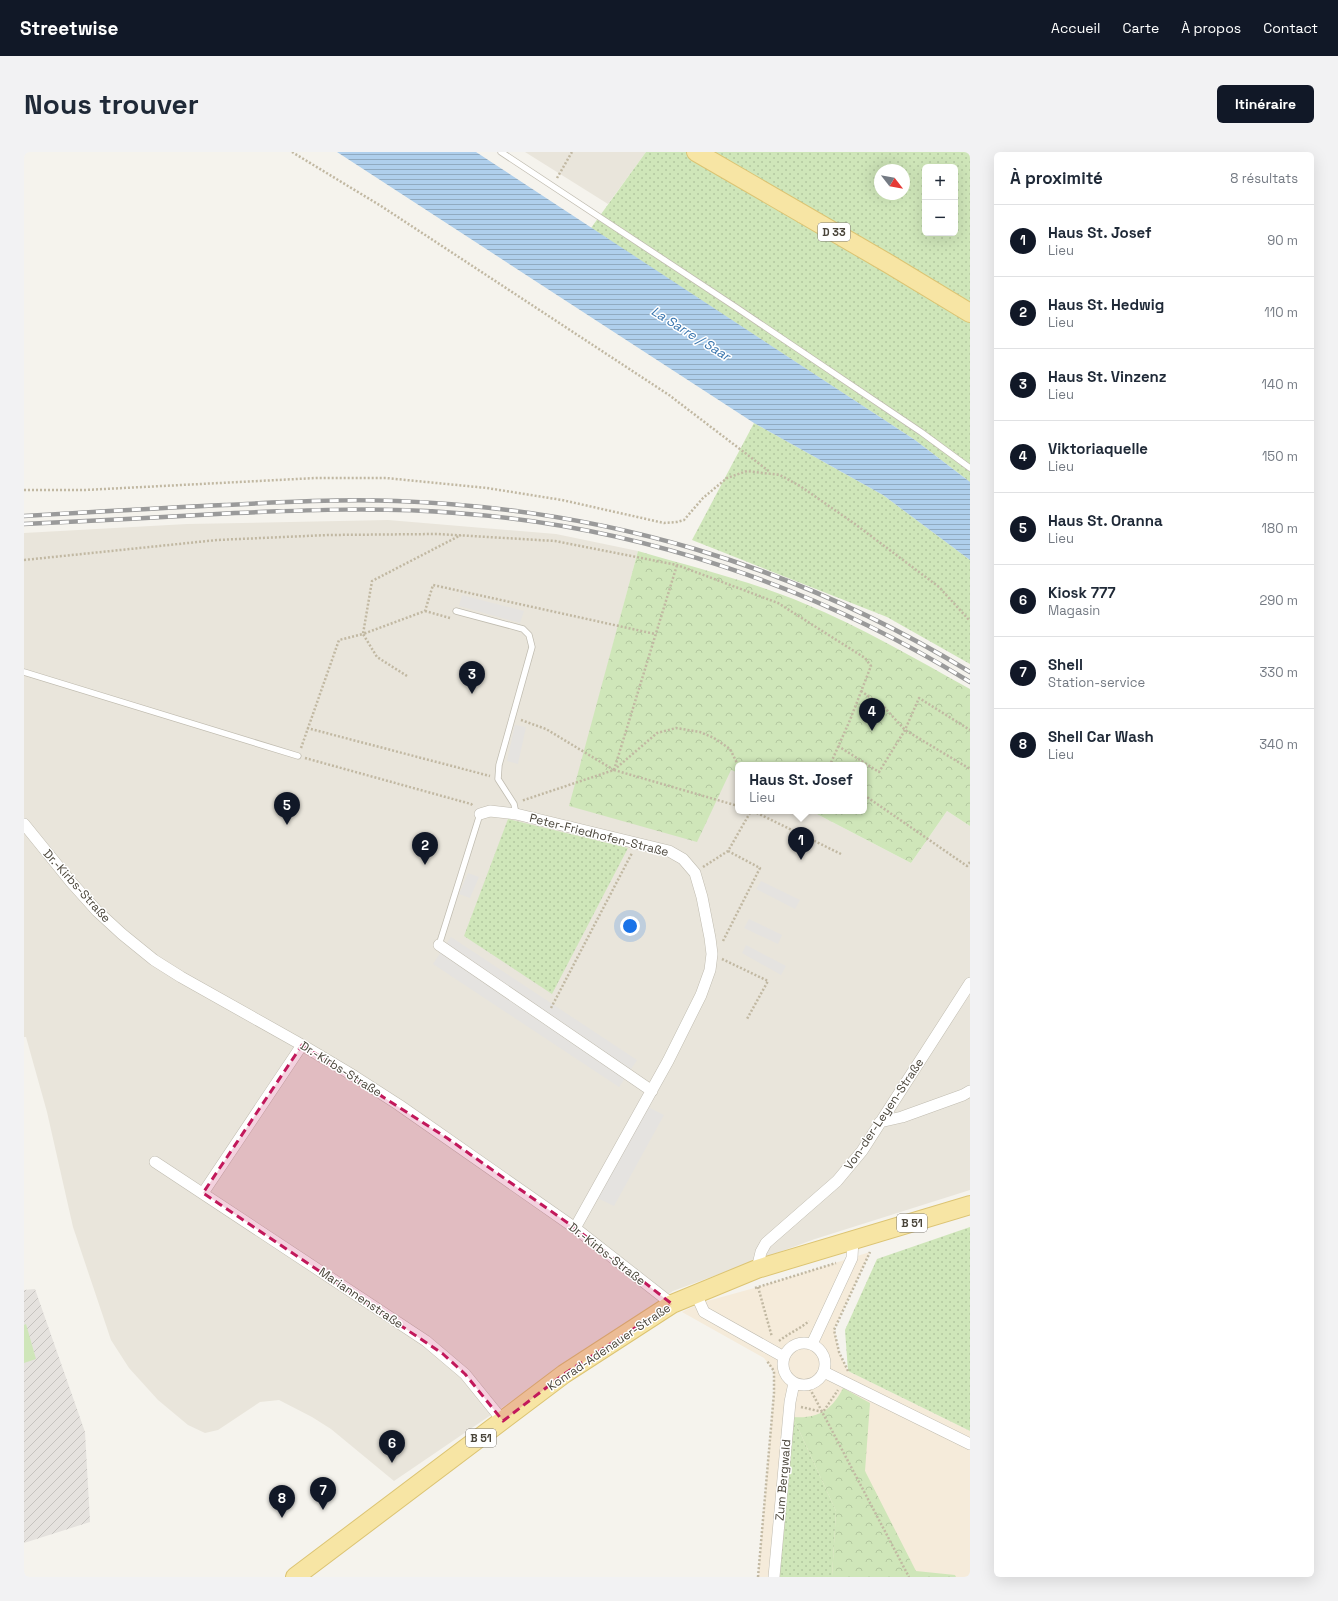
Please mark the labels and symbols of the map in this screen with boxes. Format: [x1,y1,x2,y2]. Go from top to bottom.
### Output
north arrow [874,164,910,200]
road number: D 33 [818,223,850,241]
water label: La Sarre / Saar [648,302,735,366]
pin: 3 [459,661,485,694]
pin: 4 [859,698,885,731]
pin: 5 [274,792,300,825]
street label: Peter-Friedhofen-Straße [528,810,670,860]
pin: 1 [788,827,814,860]
pin: 2 [412,832,438,865]
street label: Dr.-Kirbs-Straße [40,846,114,926]
your location [620,916,640,936]
street label: Dr.-Kirbs-Straße [297,1038,385,1100]
street label: Von-der-Leyen-Straße [841,1055,927,1173]
road number: B 51 [897,1214,927,1232]
street label: Dr.-Kirbs-Straße [565,1219,649,1289]
street label: Mariannenstraße [316,1264,406,1332]
street label: Konrad-Adenauer-Straße [544,1300,674,1394]
road number: B 51 [466,1429,496,1447]
pin: 6 [379,1430,405,1463]
street label: Zum Bergwald [771,1439,795,1521]
pin: 7 [310,1477,336,1510]
pin: 8 [269,1485,295,1518]

